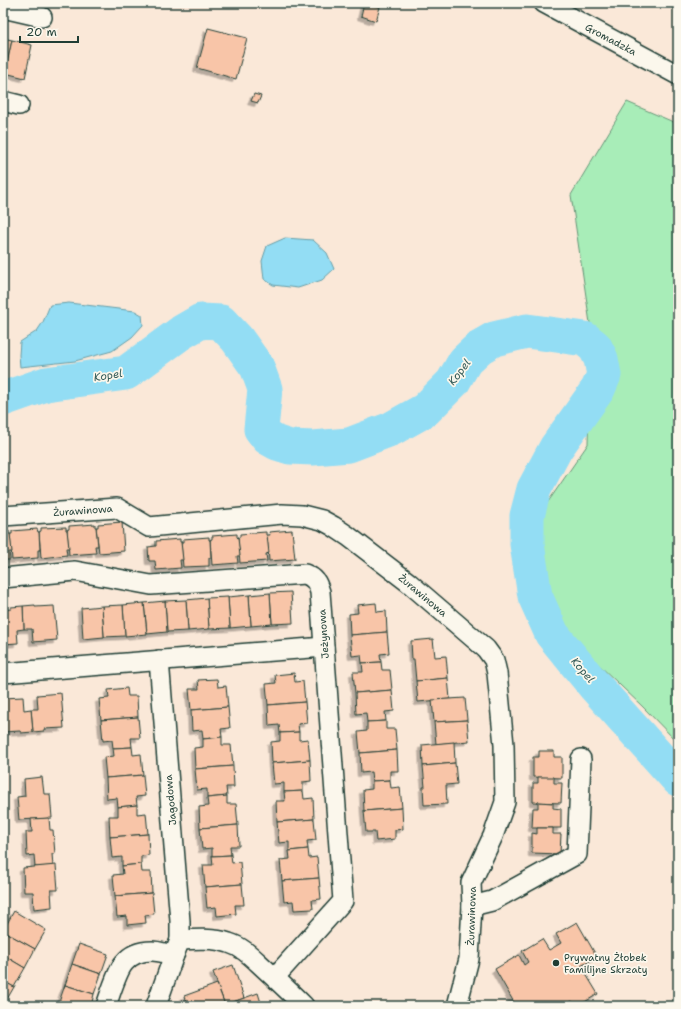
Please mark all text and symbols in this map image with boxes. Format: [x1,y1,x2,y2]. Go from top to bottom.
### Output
scale bar [20,18,78,44]
street label: Gromadzka [583,21,639,59]
text: 20 m [26,24,57,40]
water label: Kopel [445,356,474,388]
water label: Kopel [92,366,124,385]
street label: Żurawinowa [53,502,114,519]
street label: Żurawinowa [396,571,450,620]
street label: Jeżynowa [315,608,332,659]
water label: Kopel [567,654,598,687]
street label: Jagodowa [162,773,179,826]
street label: Żurawinowa [464,885,479,946]
place label: Prywatny Żłobek Familijne Skrzaty [564,951,648,976]
marker: Prywatny Żłobek Familijne Skrzaty [551,958,561,968]

